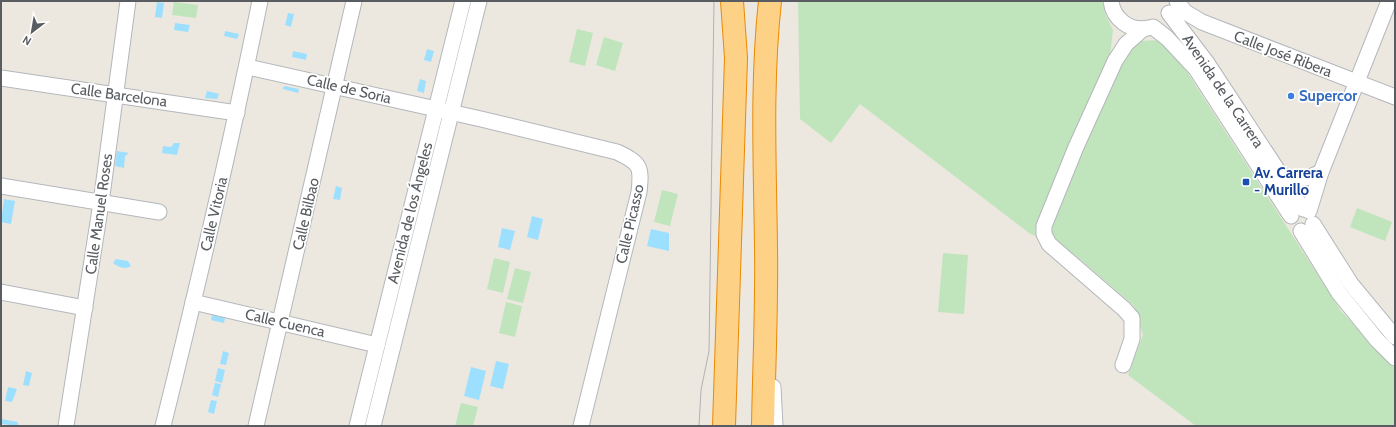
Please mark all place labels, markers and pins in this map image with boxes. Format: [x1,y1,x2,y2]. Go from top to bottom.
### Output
place label: Supercor [1299,87,1357,105]
marker: Supercor [1286,91,1296,101]
place label: Av. Carrera - Murillo [1254,164,1324,199]
marker: Av. Carrera - Murillo [1241,177,1251,187]

